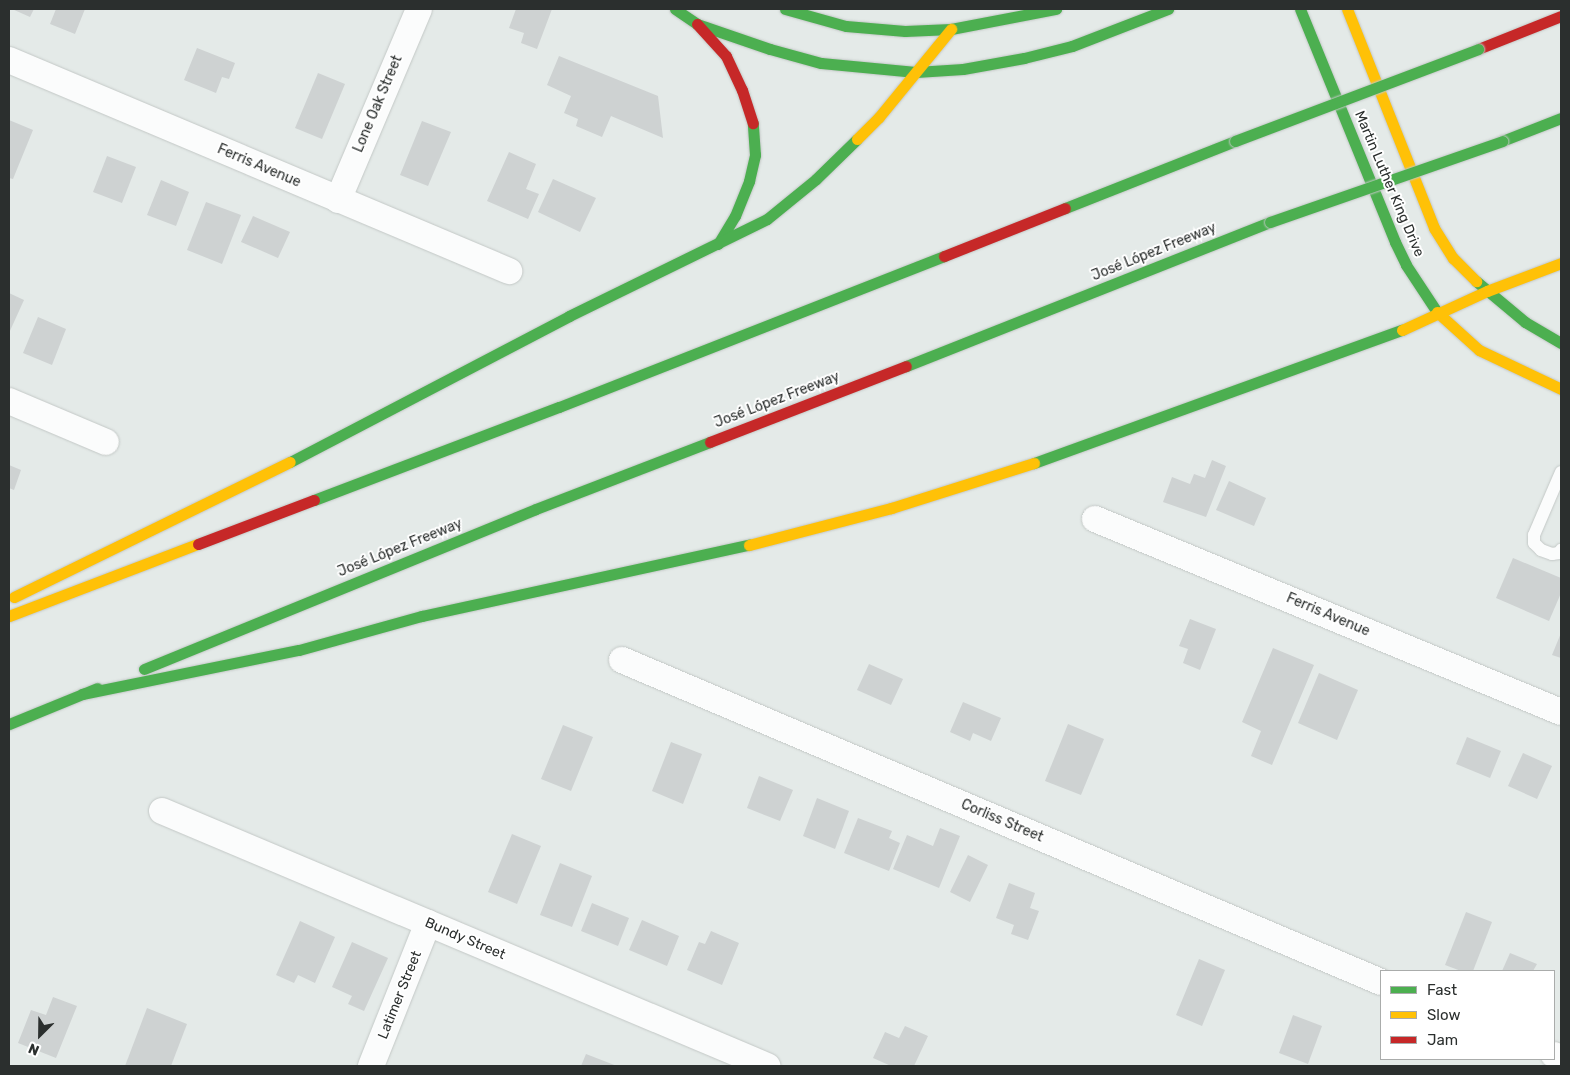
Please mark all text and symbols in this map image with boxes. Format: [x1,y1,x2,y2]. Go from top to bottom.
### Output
street label: Lone Oak Street [350,53,406,155]
street label: Martin Luther King Drive [1351,108,1427,260]
street label: Ferris Avenue [215,141,303,191]
street label: José López Freeway [1089,219,1219,285]
street label: José López Freeway [712,368,842,432]
street label: José López Freeway [335,515,465,581]
street label: Ferris Avenue [1284,590,1372,640]
street label: Corliss Street [958,796,1046,846]
street label: Bundy Street [422,914,508,964]
street label: Latimer Street [375,948,425,1042]
legend [1380,970,1555,1060]
text: Fast [1427,981,1457,999]
text: Slow [1427,1006,1460,1024]
north arrow [15,1010,65,1060]
text: Jam [1427,1031,1458,1049]
text: N [26,1039,42,1059]

